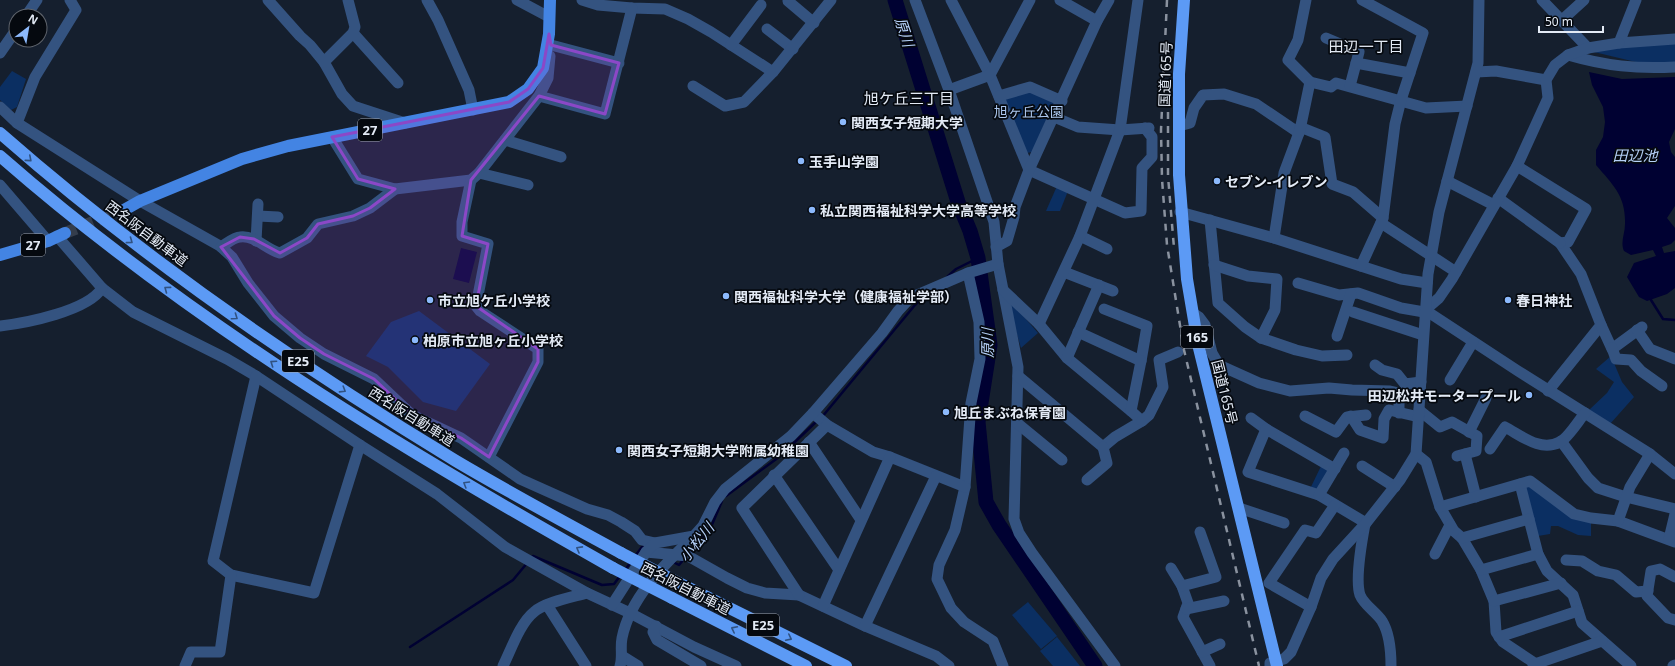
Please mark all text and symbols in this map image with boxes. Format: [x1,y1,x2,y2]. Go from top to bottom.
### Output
north arrow [8,8,48,48]
scale bar [1539,8,1603,34]
text: N [26,10,41,28]
text: 50 m [1545,13,1573,30]
water label: 原川 [891,15,920,51]
district label: 田辺一丁目 [1328,36,1404,56]
street label: 国道165号 [1154,41,1176,107]
district label: 旭ケ丘三丁目 [864,88,954,108]
park label: 旭ヶ丘公園 [994,102,1064,121]
place label: 関西女子短期大学 [851,113,963,132]
marker: 関西女子短期大学 [838,117,848,127]
road number: 27 [358,119,382,141]
water label: 田辺池 [1612,145,1659,165]
place label: 玉手山学園 [809,152,879,171]
one-way arrow [25,154,32,161]
marker: 玉手山学園 [796,156,806,166]
place label: セブン-イレブン [1225,172,1327,191]
marker: セブン-イレブン [1212,176,1222,186]
street label: 西名阪自動車道 [102,196,192,270]
place label: 私立関西福祉科学大学高等学校 [820,201,1016,220]
marker: 私立関西福祉科学大学高等学校 [807,205,817,215]
road number: 27 [21,234,45,256]
one-way arrow [126,236,133,243]
one-way arrow [164,286,171,293]
place label: 関西福祉科学大学（健康福祉学部） [734,287,958,306]
place label: 市立旭ケ丘小学校 [438,291,550,310]
marker: 関西福祉科学大学（健康福祉学部） [721,291,731,301]
place label: 春日神社 [1516,291,1572,310]
marker: 市立旭ケ丘小学校 [425,295,435,305]
marker: 春日神社 [1503,295,1513,305]
one-way arrow [231,312,238,320]
water label: 原川 [977,326,997,358]
road number: 165 [1181,326,1213,348]
place label: 柏原市立旭ヶ丘小学校 [423,331,563,350]
marker: 柏原市立旭ヶ丘小学校 [410,335,420,345]
road number: E25 [282,350,314,372]
street label: 国道165号 [1208,358,1242,426]
one-way arrow [270,361,277,368]
street label: 西名阪自動車道 [365,382,459,450]
one-way arrow [339,385,346,393]
place label: 田辺松井モータープール [1368,386,1521,405]
marker: 田辺松井モータープール [1524,390,1534,400]
place label: 旭丘まぶね保育園 [954,403,1066,422]
marker: 旭丘まぶね保育園 [941,407,951,417]
place label: 関西女子短期大学附属幼稚園 [627,441,809,460]
marker: 関西女子短期大学附属幼稚園 [614,445,624,455]
one-way arrow [463,481,470,489]
water label: 小松川 [674,517,719,566]
one-way arrow [576,546,583,554]
street label: 西名阪自動車道 [638,557,734,619]
road number: E25 [747,614,779,636]
one-way arrow [731,627,738,634]
one-way arrow [785,634,793,641]

